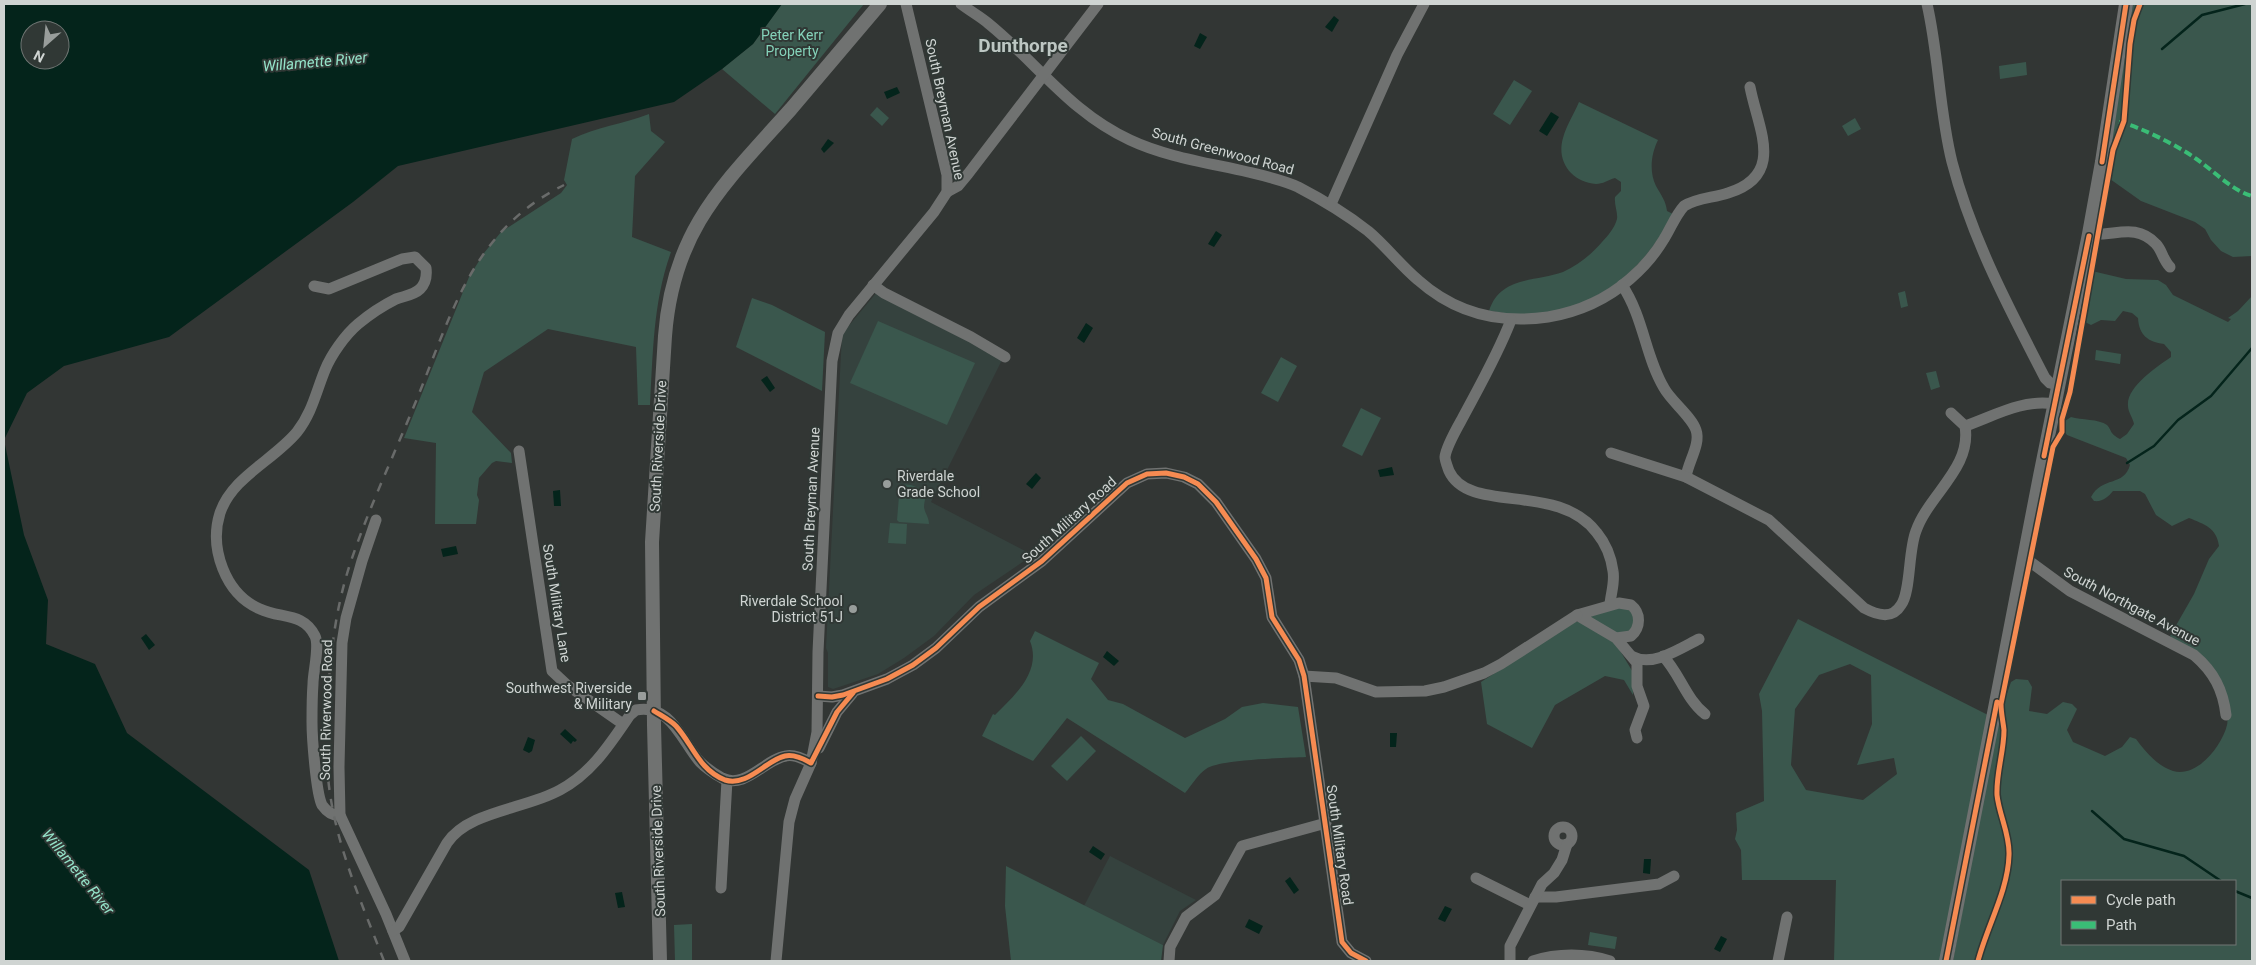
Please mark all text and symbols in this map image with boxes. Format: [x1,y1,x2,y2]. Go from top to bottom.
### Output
north arrow [20,20,70,70]
park label: Peter Kerr Property [761,27,823,59]
district label: Dunthorpe [978,34,1068,57]
street label: South Breyman Avenue [922,37,968,181]
text: N [31,47,47,66]
water label: Willamette River [262,48,369,76]
street label: South Greenwood Road [1150,124,1296,178]
street label: South Riverside Drive [647,380,669,512]
street label: South Breyman Avenue [799,427,823,571]
place label: Riverdale Grade School [897,468,980,500]
street label: South Military Road [1019,473,1119,567]
marker: Riverdale Grade School [881,478,893,490]
street label: South Military Lane [540,543,574,663]
street label: South Northgate Avenue [2061,563,2203,649]
place label: Riverdale School District 51J [740,593,843,625]
marker: Riverdale School District 51J [847,603,859,615]
street label: South Riverwood Road [317,639,335,781]
place label: Southwest Riverside & Military [506,680,632,712]
marker: Southwest Riverside & Military [636,690,648,702]
street label: South Military Road [1324,784,1356,906]
street label: South Riverside Drive [648,785,668,917]
water label: Willamette River [38,826,119,919]
legend [2061,880,2236,945]
text: Cycle path [2106,891,2176,909]
text: Path [2106,916,2137,934]

